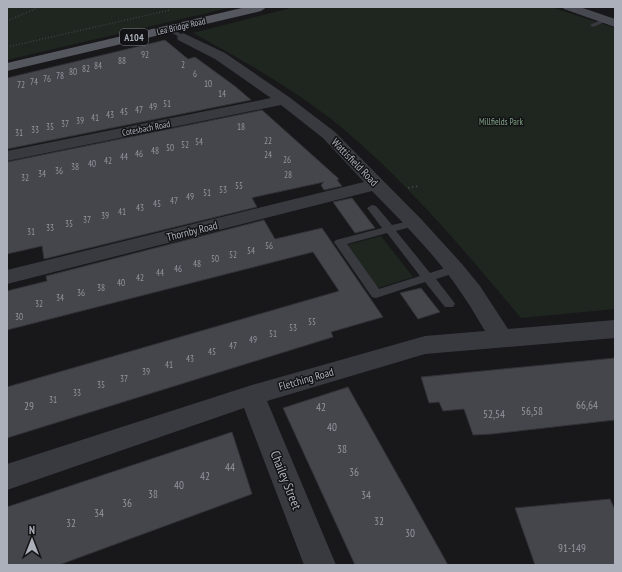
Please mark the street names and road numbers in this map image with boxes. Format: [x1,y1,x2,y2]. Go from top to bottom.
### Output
street label: Lea Bridge Road [155,15,207,37]
road number: A104 [120,29,148,45]
street label: Cotesbach Road [121,118,171,138]
street label: Wattisfield Road [329,135,382,189]
street label: Thornby Road [165,218,219,244]
street label: Fletching Road [277,364,335,394]
street label: Chailey Street [266,448,306,512]

